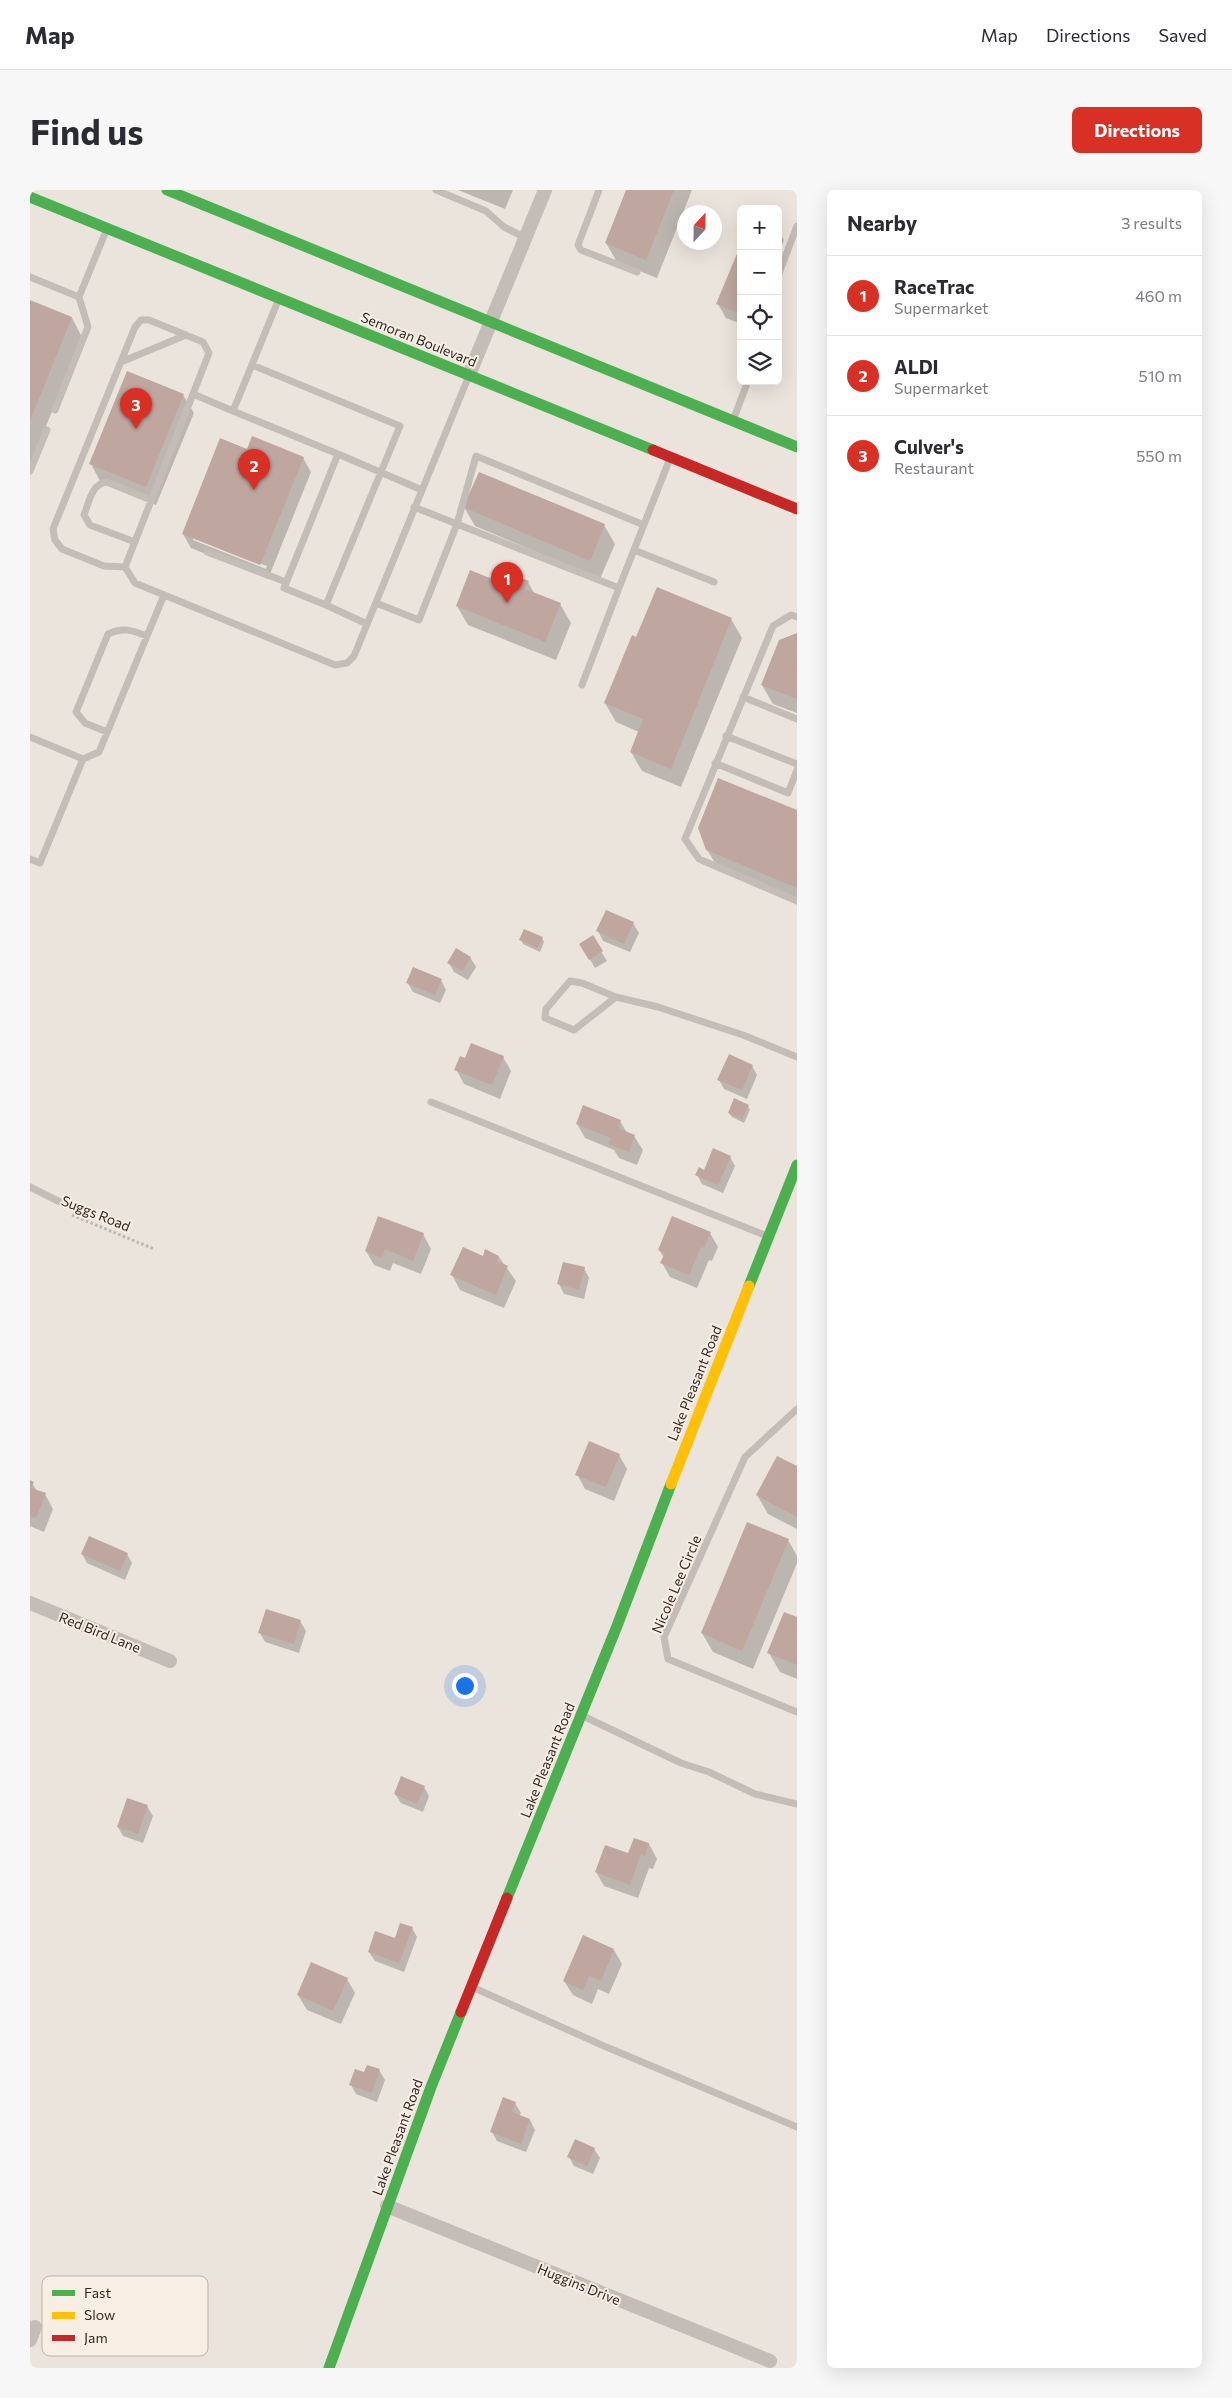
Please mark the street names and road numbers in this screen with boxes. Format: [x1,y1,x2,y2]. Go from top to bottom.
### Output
street label: Semoran Boulevard [359,308,479,370]
street label: Suggs Road [59,1191,133,1235]
street label: Lake Pleasant Road [663,1323,725,1443]
street label: Nicole Lee Circle [648,1532,704,1636]
street label: Red Bird Lane [57,1608,143,1656]
street label: Lake Pleasant Road [516,1700,578,1820]
street label: Lake Pleasant Road [368,2077,426,2197]
street label: Huggins Drive [535,2260,623,2308]

